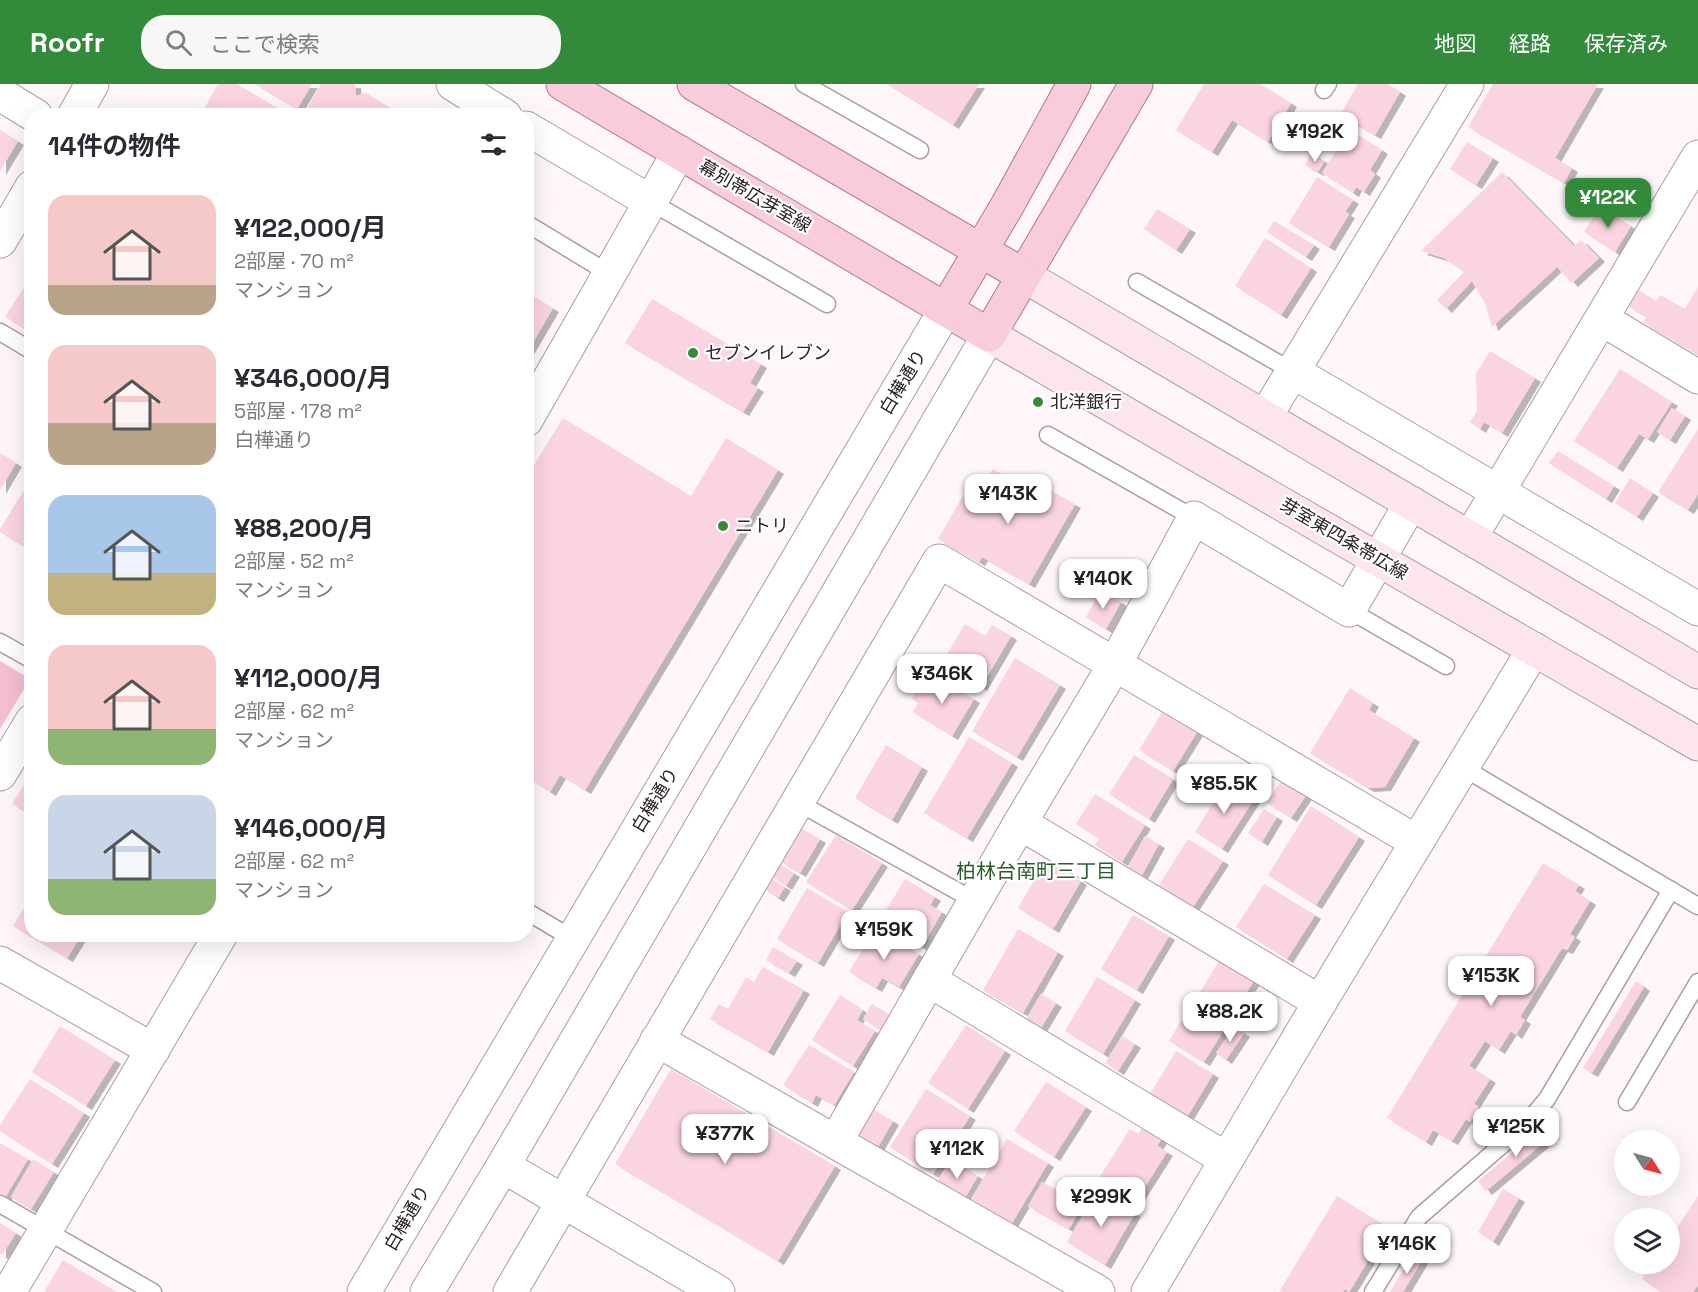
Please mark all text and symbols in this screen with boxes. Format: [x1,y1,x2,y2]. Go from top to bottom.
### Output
search box [141,15,561,69]
text: Roofr [30,24,105,60]
icon: search [162,26,195,59]
text: ここで検索 [210,30,320,58]
text: 地図 [1434,30,1476,57]
text: 経路 [1509,30,1551,57]
text: 保存済み [1584,30,1668,57]
pin: ¥192K [1273,112,1357,163]
text: ¥192K [1286,118,1344,144]
icon: filters [477,128,510,161]
text: 14件の物件 [48,129,180,163]
street label: 幕別帯広芽室線 [695,154,816,237]
pin: ¥122K [1566,178,1650,229]
text: ¥122K [1579,184,1637,210]
text: ¥122,000/月 [234,211,387,245]
icon: home [96,219,168,291]
text: 2部屋 · 70 m² [234,248,354,274]
text: マンション [234,277,334,303]
place label: セブンイレブン [705,341,831,364]
street label: 白樺通り [874,345,931,419]
marker: セブンイレブン [686,346,700,360]
text: ¥346,000/月 [234,361,392,395]
icon: home [96,369,168,441]
place label: 北洋銀行 [1050,390,1122,413]
marker: 北洋銀行 [1031,395,1045,409]
text: 5部屋 · 178 m² [234,398,362,424]
text: 白樺通り [234,427,314,453]
pin: ¥143K [966,474,1050,525]
text: ¥143K [979,480,1037,506]
street label: 芽室東四条帯広線 [1276,493,1412,585]
text: ¥88,200/月 [234,511,374,545]
place label: ニトリ [735,514,789,537]
icon: home [96,519,168,591]
marker: ニトリ [716,519,730,533]
text: 2部屋 · 52 m² [234,548,354,574]
pin: ¥140K [1061,559,1145,610]
text: ¥140K [1073,565,1133,591]
text: マンション [234,577,334,603]
pin: ¥346K [900,654,984,705]
text: ¥346K [911,660,973,686]
text: ¥112,000/月 [234,661,383,695]
icon: home [96,669,168,741]
text: 2部屋 · 62 m² [234,698,354,724]
text: マンション [234,727,334,753]
street label: 白樺通り [626,763,683,837]
pin: ¥85.5K [1175,764,1273,815]
text: ¥85.5K [1191,770,1257,796]
text: ¥146,000/月 [234,811,388,845]
icon: home [96,819,168,891]
text: 2部屋 · 62 m² [234,848,354,874]
district label: 柏林台南町三丁目 [956,858,1116,884]
text: マンション [234,877,334,903]
pin: ¥159K [842,910,926,961]
text: ¥159K [855,916,913,942]
pin: ¥153K [1449,956,1533,1007]
text: ¥153K [1462,962,1520,988]
pin: ¥88.2K [1181,992,1279,1043]
text: ¥88.2K [1197,998,1263,1024]
pin: ¥125K [1474,1107,1558,1158]
text: ¥125K [1487,1113,1545,1139]
pin: ¥377K [683,1114,767,1165]
text: ¥377K [695,1120,755,1146]
pin: ¥112K [915,1129,999,1180]
north arrow [1614,1130,1680,1196]
map controls [1614,1130,1680,1274]
text: ¥112K [930,1135,984,1161]
pin: ¥299K [1059,1177,1143,1228]
street label: 白樺通り [379,1181,435,1255]
text: ¥299K [1070,1183,1132,1209]
button: layers [1614,1208,1680,1274]
pin: ¥146K [1365,1224,1449,1275]
text: ¥146K [1377,1230,1437,1256]

